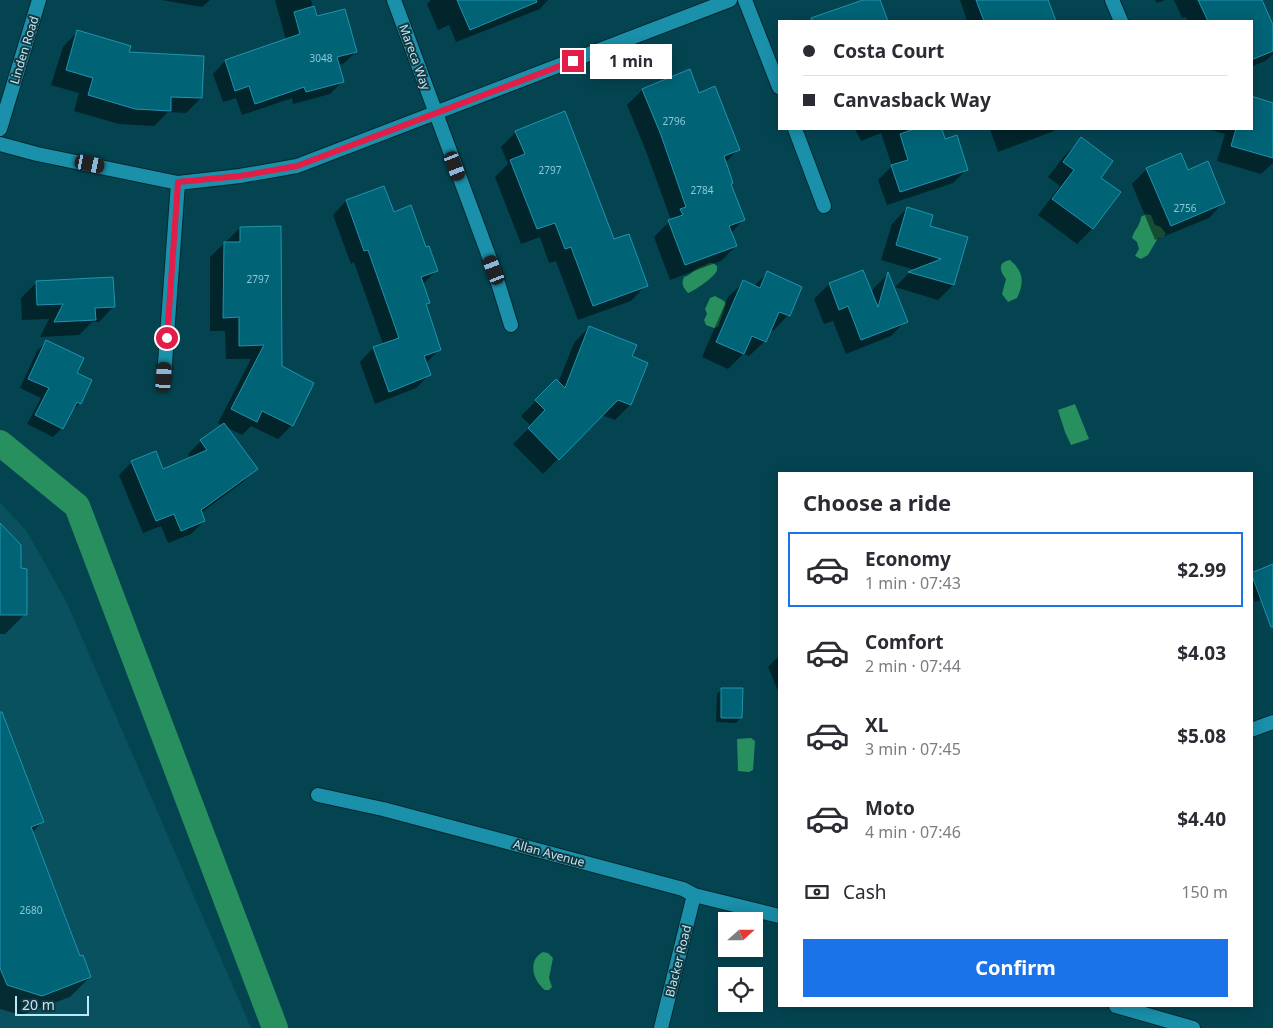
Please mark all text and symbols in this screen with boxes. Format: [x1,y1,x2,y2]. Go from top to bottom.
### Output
street label: Linden Road [6,14,42,86]
street label: Mareca Way [395,22,435,93]
text: Costa Court [833,38,944,64]
callout: 1 min [590,44,673,78]
route end [562,50,584,72]
text: 1 min [609,50,653,72]
house number: 3048 [310,51,333,65]
text: Canvasback Way [833,87,991,113]
house number: 2796 [663,114,686,128]
car [442,149,467,183]
car [73,154,106,174]
house number: 2797 [539,163,562,177]
house number: 2784 [691,183,714,197]
house number: 2756 [1174,201,1197,215]
car [481,253,506,287]
house number: 2797 [247,272,270,286]
route start [156,327,178,349]
car [155,362,172,392]
text: Choose a ride [803,487,951,517]
text: Economy [865,546,951,572]
icon: car [805,547,850,592]
text: $2.99 [1177,557,1226,583]
text: 1 min · 07:43 [865,572,961,594]
text: Comfort [865,629,944,655]
icon: car [805,630,850,675]
text: $4.03 [1177,640,1226,666]
text: 2 min · 07:44 [865,655,961,677]
text: XL [865,712,888,738]
icon: car [805,713,850,758]
text: $5.08 [1177,723,1226,749]
text: 3 min · 07:45 [865,738,961,760]
text: Moto [865,795,915,821]
icon: car [805,796,850,841]
text: $4.40 [1177,806,1226,832]
text: 4 min · 07:46 [865,821,961,843]
street label: Allan Avenue [511,835,587,871]
icon: cash [803,878,831,906]
text: Cash [843,879,887,905]
text: 150 m [1181,881,1228,903]
house number: 2680 [20,903,43,917]
north arrow [718,912,762,958]
map controls [718,912,763,1012]
street label: Blacker Road [661,923,695,999]
button: Confirm [803,939,1228,997]
button: locate [718,967,763,1012]
scale bar [15,993,89,1016]
text: 20 m [22,995,55,1014]

